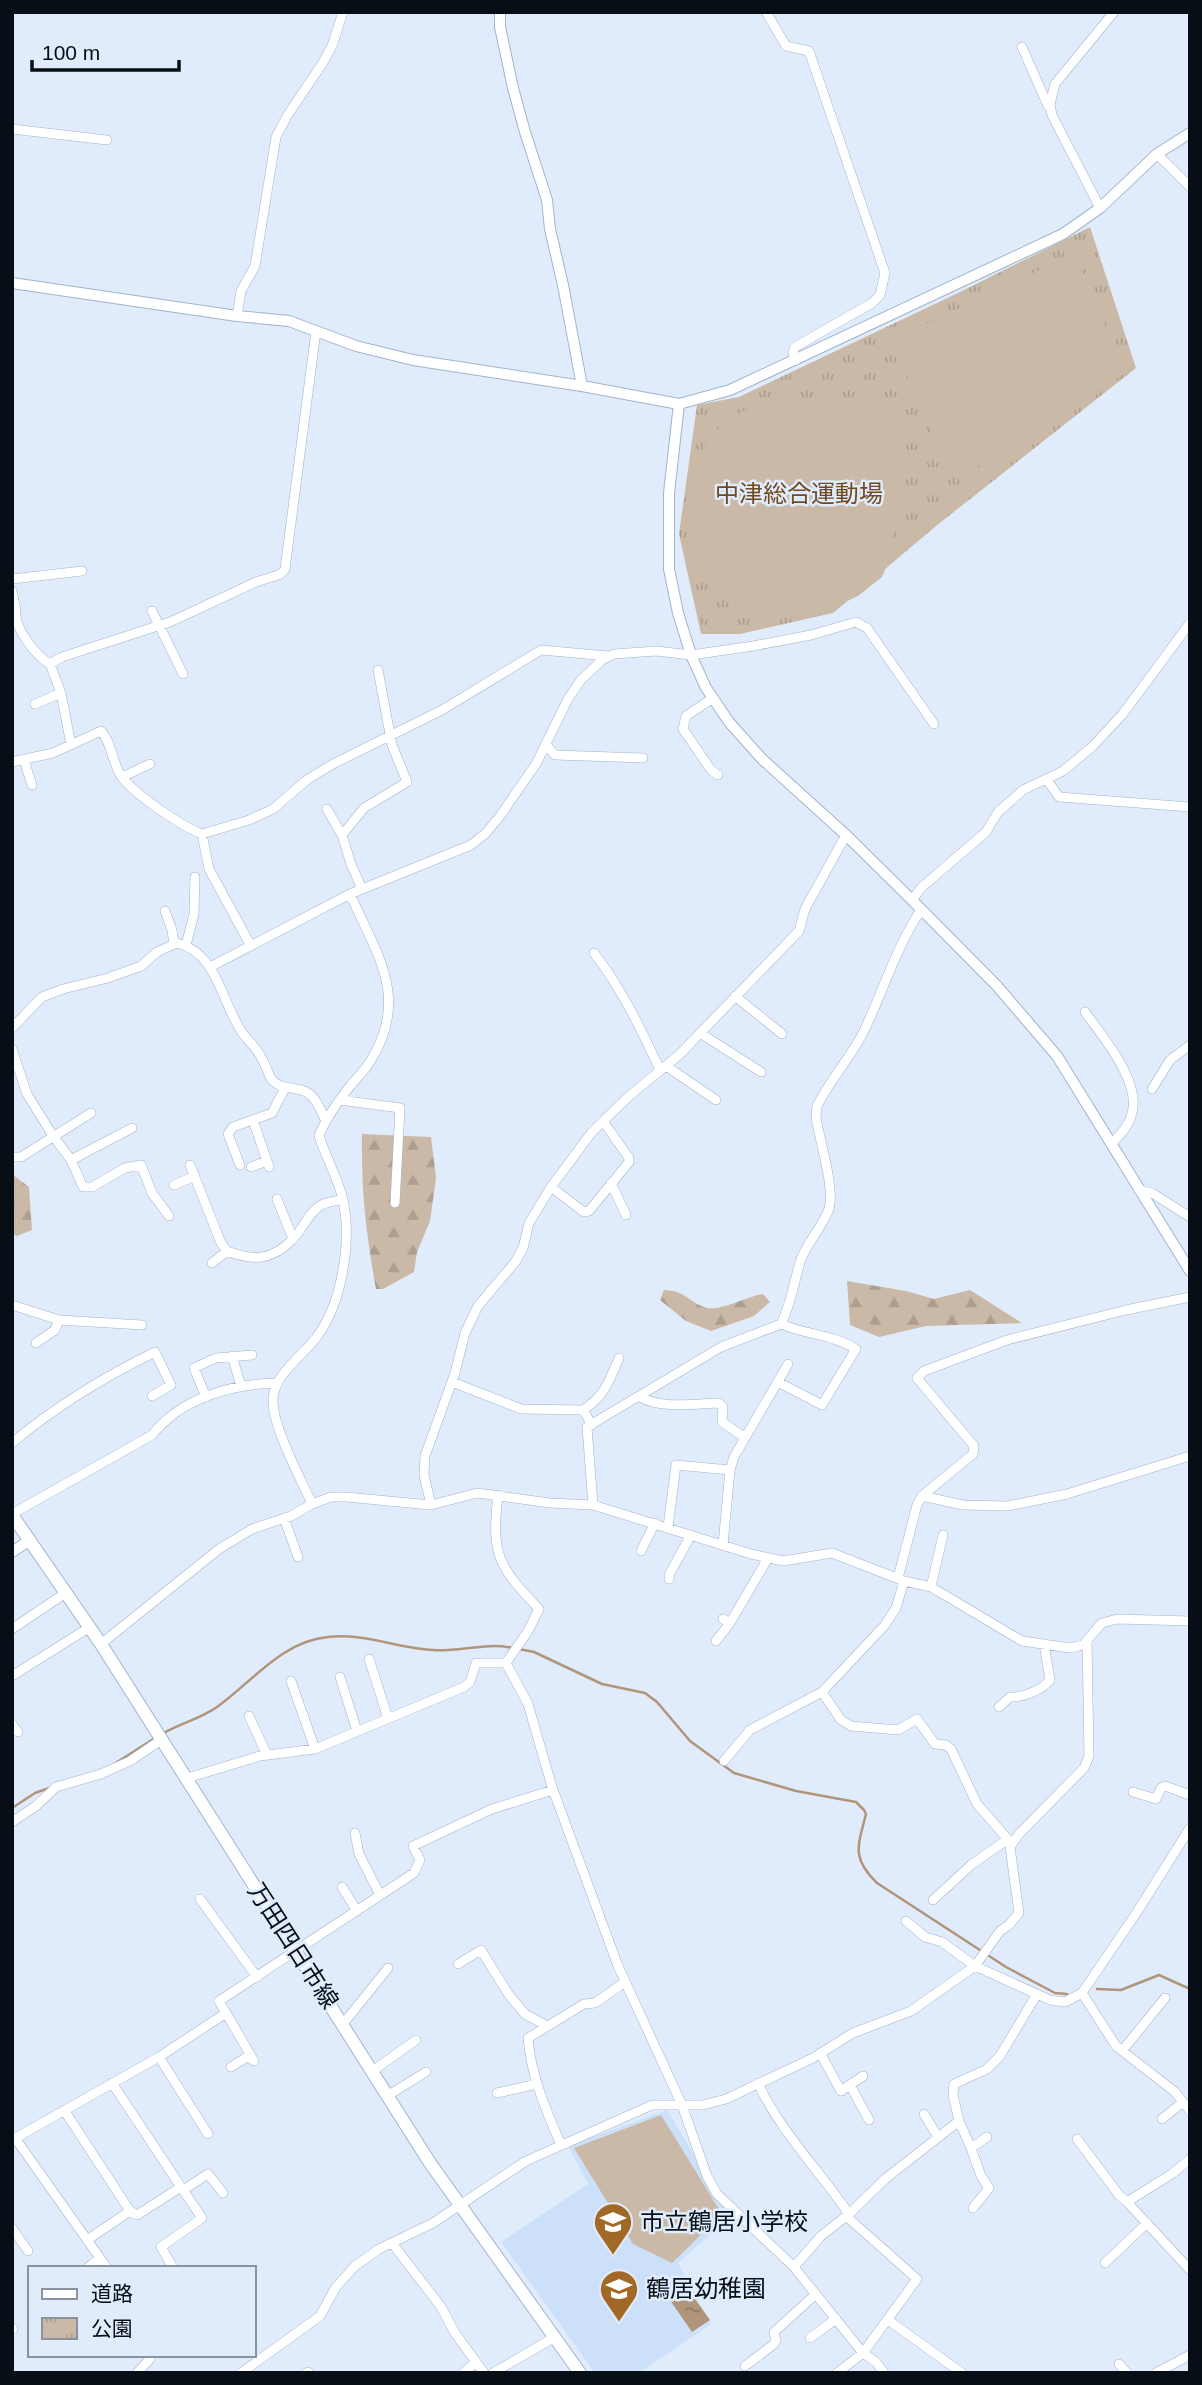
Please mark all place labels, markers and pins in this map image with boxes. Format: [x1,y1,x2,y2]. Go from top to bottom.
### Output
school or university icon: 市立鶴居小学校 [592,2201,634,2256]
place label: 市立鶴居小学校 [640,2208,808,2235]
school or university icon: 鶴居幼稚園 [598,2268,640,2323]
place label: 鶴居幼稚園 [646,2275,766,2302]

